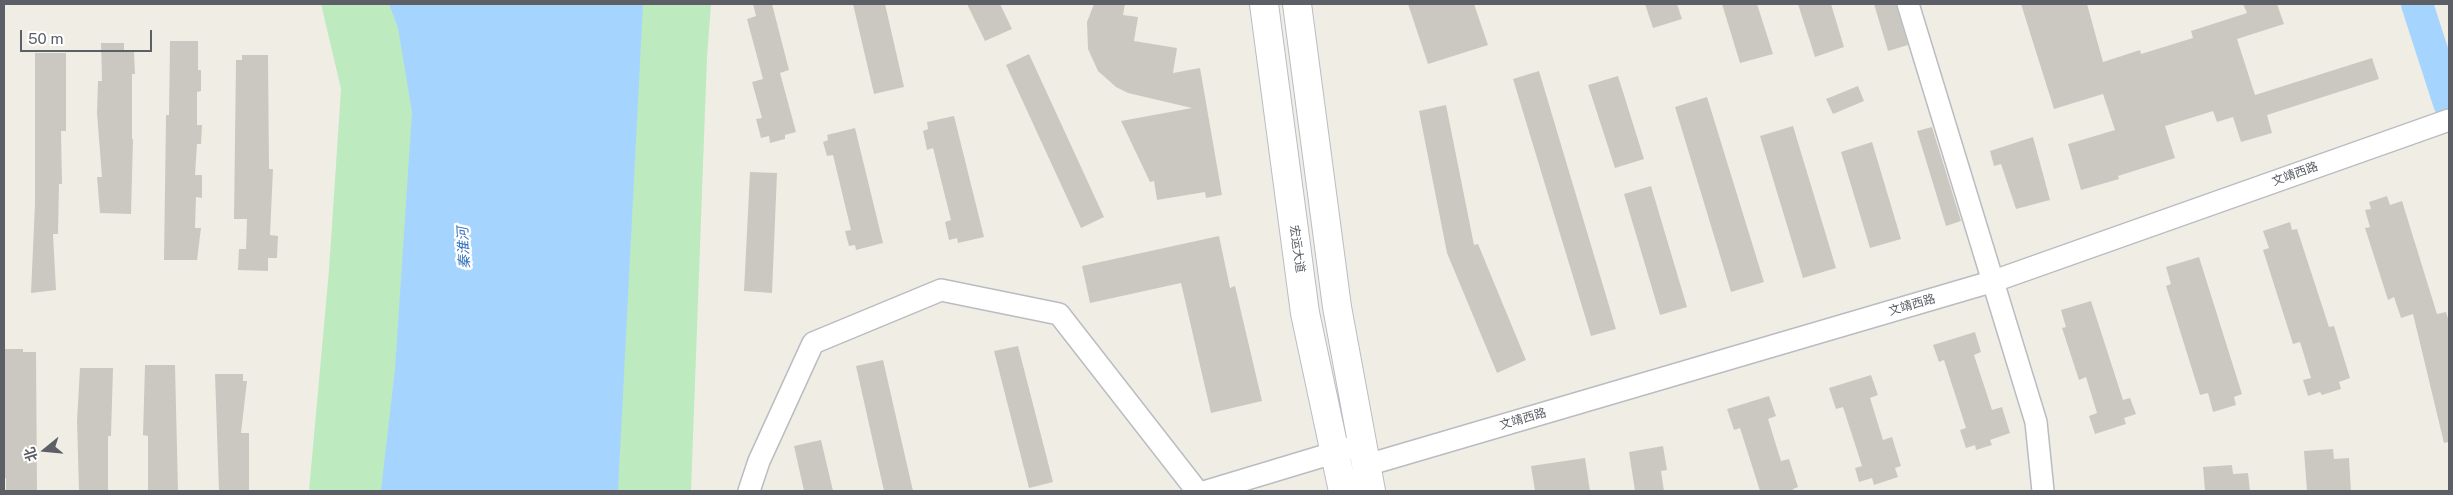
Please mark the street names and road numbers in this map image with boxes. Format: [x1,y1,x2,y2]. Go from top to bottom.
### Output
street label: 文靖西路 [2270,159,2320,189]
street label: 宏运大道 [1287,224,1307,274]
street label: 文靖西路 [1887,291,1937,319]
street label: 文靖西路 [1498,405,1548,433]

